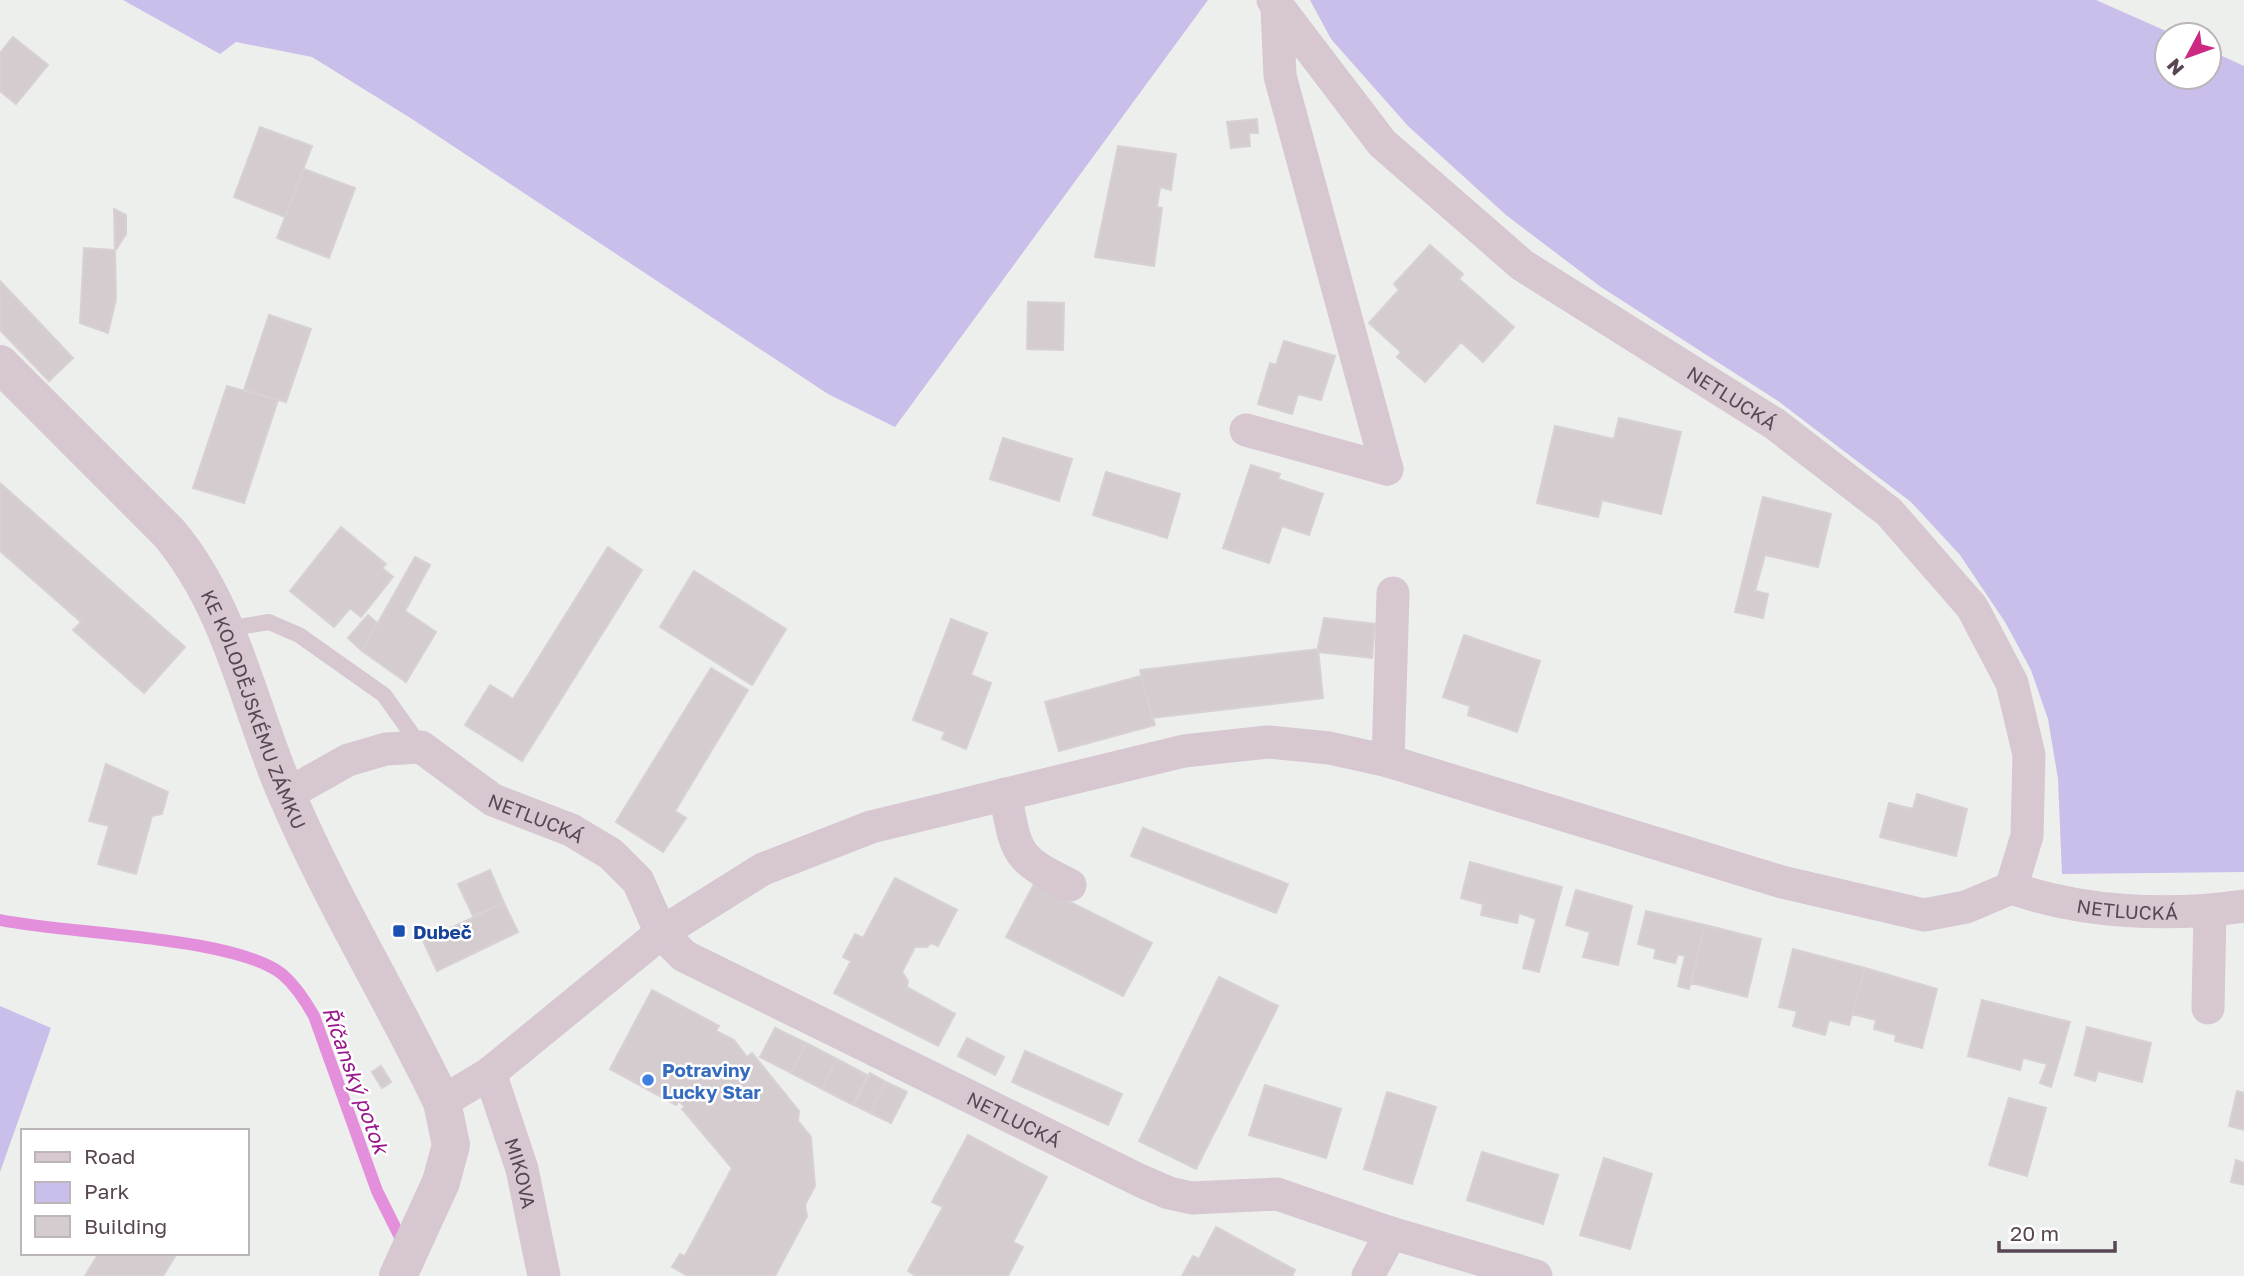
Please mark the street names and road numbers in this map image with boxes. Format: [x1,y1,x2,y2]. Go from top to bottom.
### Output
street label: NETLUCKÁ [1683,361,1782,434]
street label: KE KOLODĚJSKÉMU ZÁMKU [197,585,312,833]
street label: NETLUCKÁ [485,788,589,847]
street label: NETLUCKÁ [2075,893,2178,923]
street label: NETLUCKÁ [964,1086,1065,1151]
street label: MIKOVA [501,1135,541,1211]

